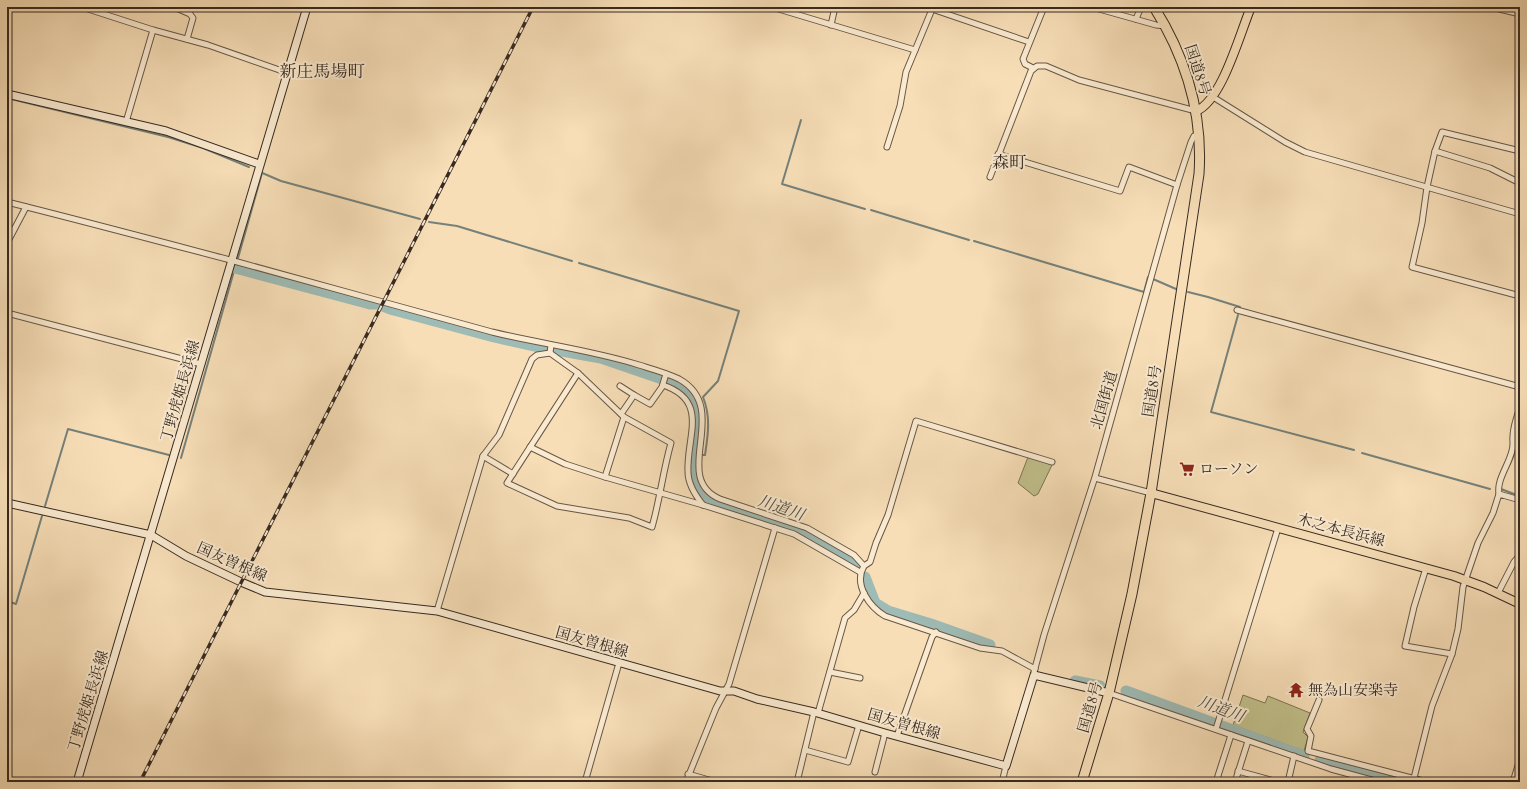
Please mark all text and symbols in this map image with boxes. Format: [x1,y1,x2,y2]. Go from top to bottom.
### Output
street label: 国道8号 [1180,42,1216,98]
district label: 新庄馬場町 [280,60,365,83]
district label: 森町 [992,151,1026,174]
street label: 丁野虎姫長浜線 [156,338,204,444]
street label: 国道8号 [1138,363,1166,419]
street label: 北国街道 [1086,368,1122,432]
place label: ローソン [1199,459,1258,479]
supermarket icon: ローソン [1178,460,1196,478]
water label: 川道川 [755,490,809,527]
street label: 木之本長浜線 [1295,509,1387,551]
street label: 国友曽根線 [194,538,270,586]
street label: 国友曽根線 [553,622,631,662]
street label: 丁野虎姫長浜線 [63,648,113,754]
street label: 国道8号 [1073,679,1107,735]
place label: 無為山安楽寺 [1308,680,1398,700]
temple icon: 無為山安楽寺 [1287,681,1305,699]
water label: 川道川 [1195,690,1249,728]
street label: 国友曽根線 [865,704,943,744]

